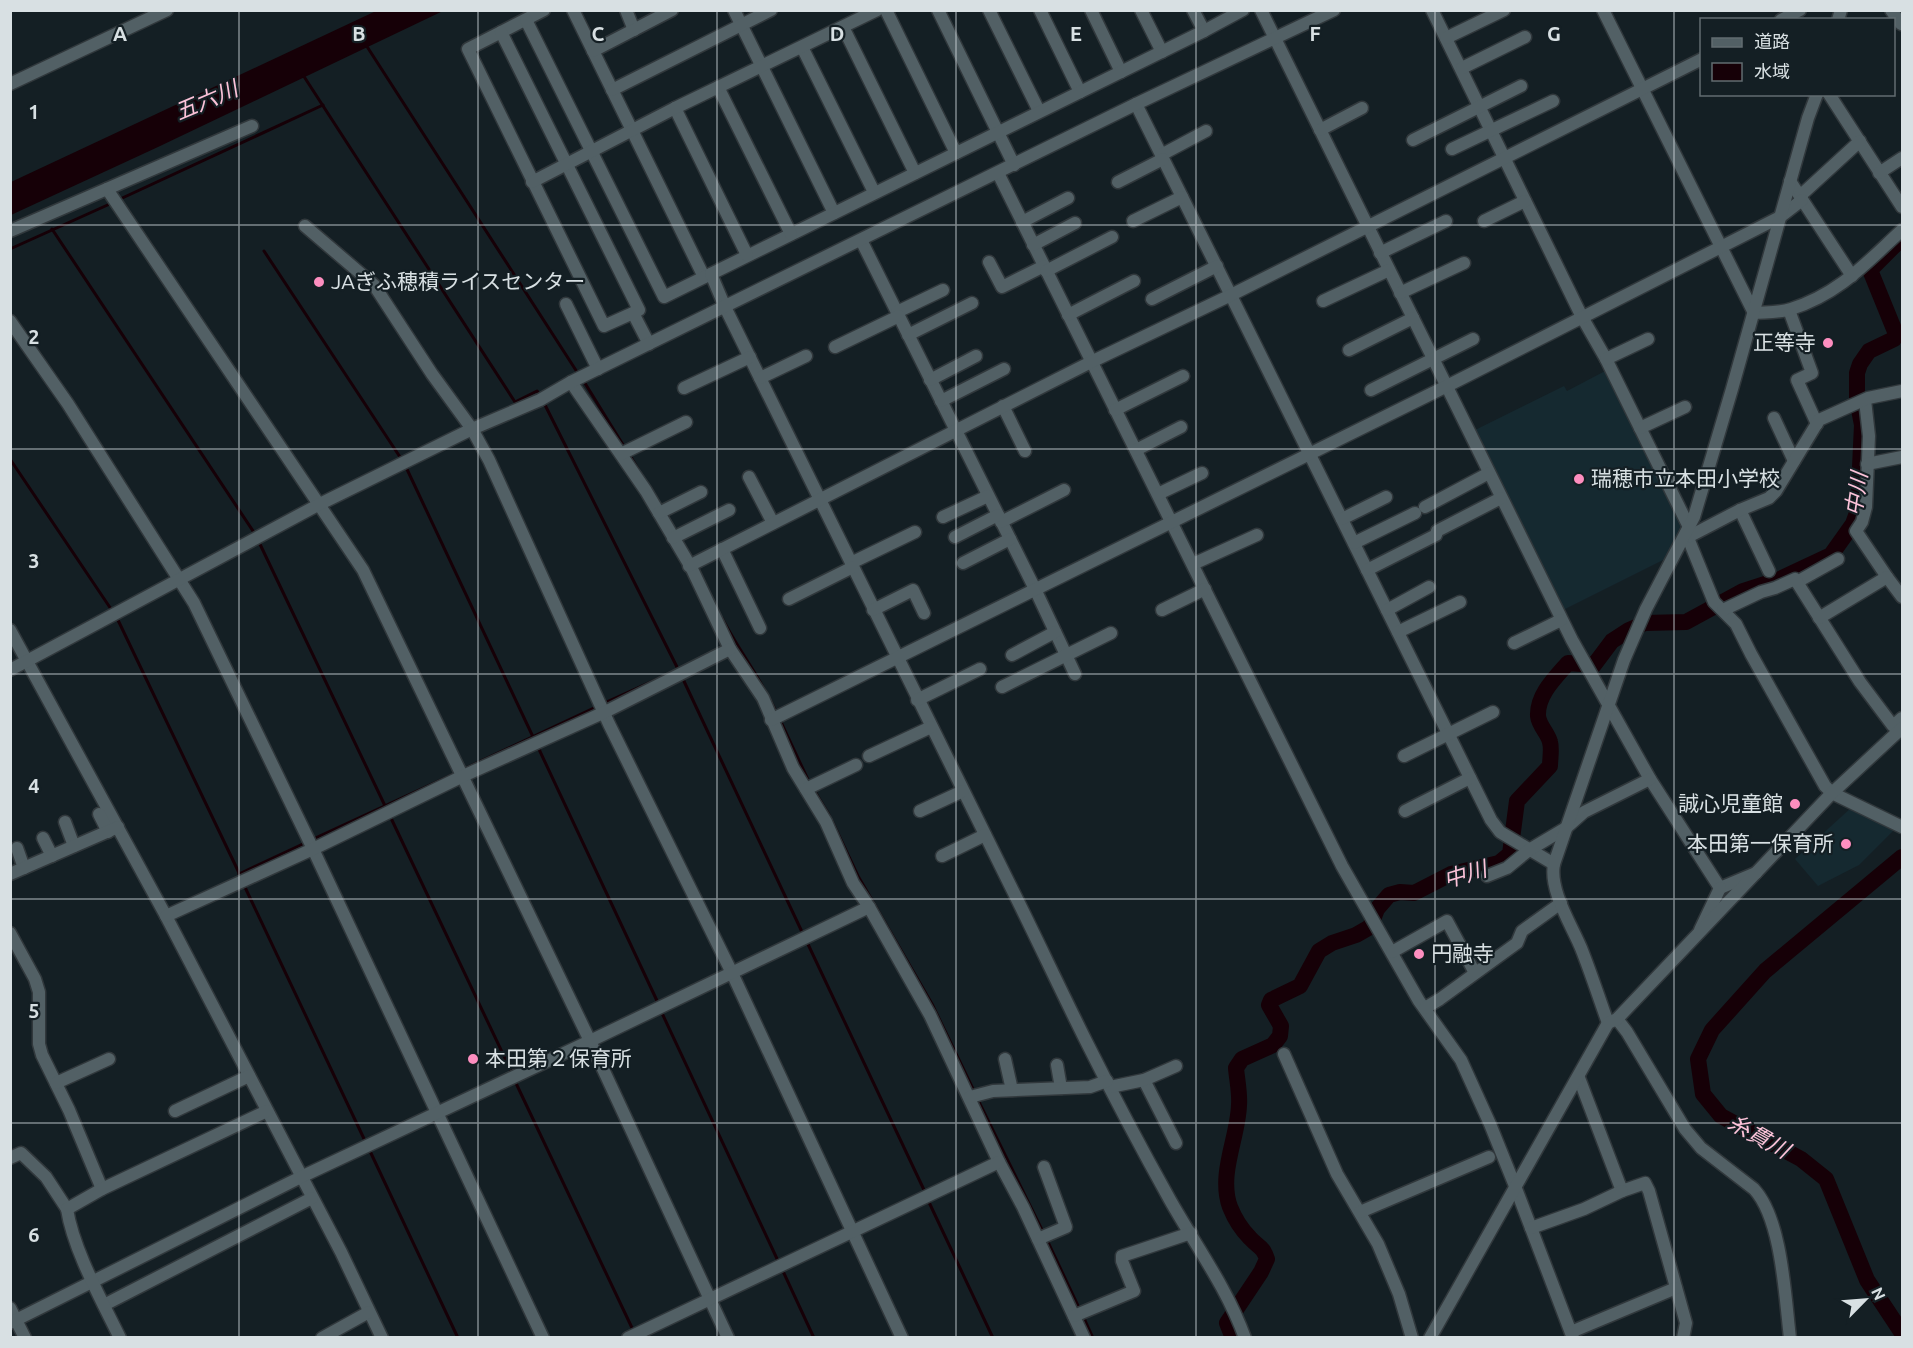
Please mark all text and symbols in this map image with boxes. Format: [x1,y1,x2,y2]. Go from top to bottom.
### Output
legend [1700,18,1895,96]
text: A [113,22,127,45]
text: B [352,22,366,45]
text: C [592,22,605,45]
text: D [830,22,844,45]
text: E [1070,22,1082,45]
text: F [1309,22,1321,45]
text: G [1547,22,1561,45]
text: 道路 [1754,31,1790,51]
text: 水域 [1754,61,1790,81]
water label: 五六川 [171,74,243,124]
text: 1 [28,100,40,123]
place label: JAぎふ穂積ライスセンター [331,269,585,293]
marker: JAぎふ穂積ライスセンター [312,275,326,289]
text: 2 [28,325,40,348]
place label: 正等寺 [1753,330,1816,354]
marker: 正等寺 [1821,336,1835,350]
place label: 瑞穂市立本田小学校 [1591,466,1780,490]
water label: 中川 [1840,468,1871,517]
marker: 瑞穂市立本田小学校 [1572,472,1586,486]
text: 3 [28,549,40,572]
text: 4 [28,774,40,797]
place label: 誠心児童館 [1678,791,1783,815]
marker: 誠心児童館 [1788,797,1802,811]
place label: 本田第一保育所 [1687,831,1834,855]
marker: 本田第一保育所 [1839,837,1853,851]
water label: 中川 [1440,855,1491,892]
place label: 円融寺 [1431,941,1494,965]
marker: 円融寺 [1412,947,1426,961]
text: 5 [28,999,40,1022]
place label: 本田第２保育所 [485,1046,632,1070]
marker: 本田第２保育所 [466,1052,480,1066]
water label: 糸貫川 [1724,1109,1796,1163]
text: 6 [28,1223,40,1246]
north arrow [1835,1270,1895,1330]
text: N [1868,1284,1889,1303]

